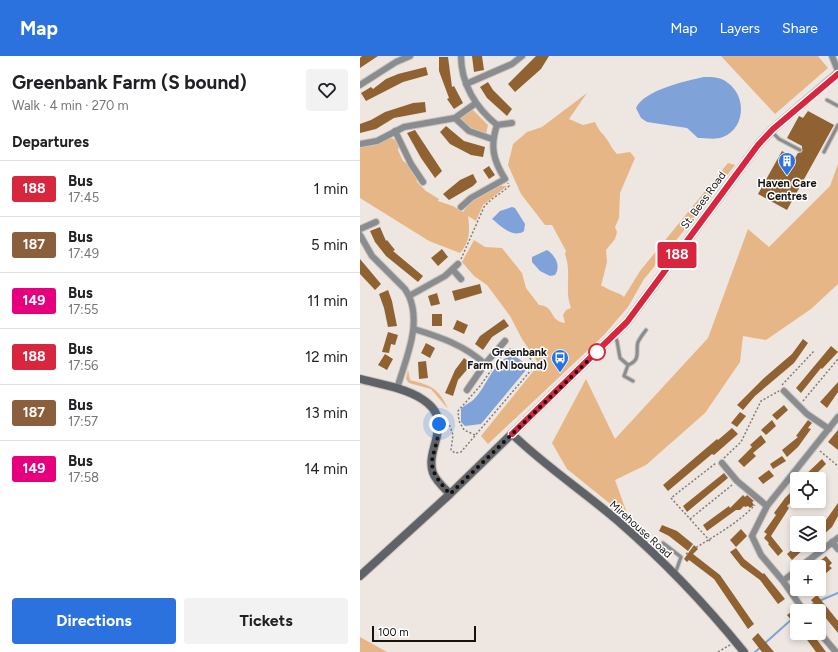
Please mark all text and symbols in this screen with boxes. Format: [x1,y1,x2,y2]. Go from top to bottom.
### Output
text: Map [20,17,58,40]
text: Map [670,20,698,37]
text: Layers [720,20,760,37]
text: Share [782,20,818,37]
button: heart [306,69,348,111]
text: Greenbank Farm (S bound) [12,71,247,94]
text: Walk · 4 min · 270 m [12,98,129,113]
text: Departures [12,133,89,151]
building icon: Haven Care Centres [777,151,797,176]
street label: St. Bees Road [678,169,729,232]
text: Bus [68,172,93,190]
place label: Haven Care Centres [758,177,816,203]
text: 188 [22,180,46,197]
text: 1 min [313,180,348,198]
text: 17:45 [68,190,99,205]
text: Bus [68,228,93,246]
text: 187 [23,236,45,253]
text: 5 min [311,236,348,254]
line badge: 188 [654,242,700,268]
text: 17:49 [68,246,99,261]
text: 188 [665,246,689,263]
text: Bus [68,284,93,302]
text: 149 [23,292,45,309]
text: 11 min [307,292,348,310]
text: 17:55 [68,302,99,317]
text: Bus [68,340,93,358]
unlabelled marker [588,343,606,361]
place label: Greenbank Farm (N bound) [467,346,547,372]
text: 188 [22,348,46,365]
text: 12 min [305,348,348,366]
bus stop icon: Greenbank Farm (N bound) [550,348,570,373]
text: 17:56 [68,358,98,373]
text: Bus [68,396,93,414]
text: 187 [23,404,45,421]
text: 13 min [305,404,348,422]
text: 17:57 [68,414,98,429]
your location [429,414,449,434]
text: Bus [68,452,93,470]
text: 149 [23,460,45,477]
text: 14 min [304,460,348,478]
text: 17:58 [68,470,99,485]
map controls [790,472,826,640]
button: locate [790,472,826,508]
street label: Mirehouse Road [607,498,675,561]
button: layers [790,516,826,552]
button: + [790,560,826,596]
button: Directions [12,598,176,644]
button: Tickets [184,598,348,644]
button: − [790,604,826,640]
scale bar [372,624,476,643]
text: 100 m [378,626,409,639]

